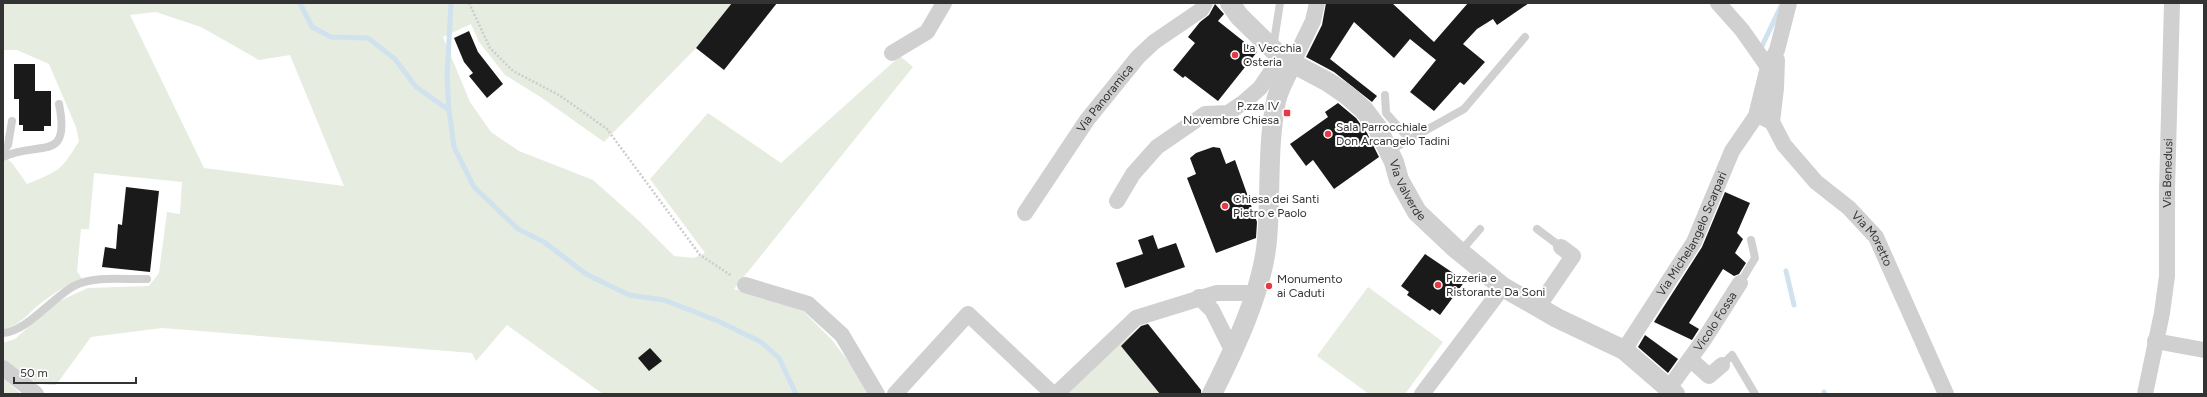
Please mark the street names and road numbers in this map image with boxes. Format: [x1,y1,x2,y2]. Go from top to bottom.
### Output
street label: Via Panoramica [1074,62,1136,135]
street label: Via Benedusi [2160,138,2175,208]
street label: Via Valverde [1387,158,1429,224]
street label: Via Michelangelo Scarpari [1654,169,1730,299]
street label: Via Moretto [1849,208,1895,268]
street label: Vicolo Fossa [1691,289,1740,354]

